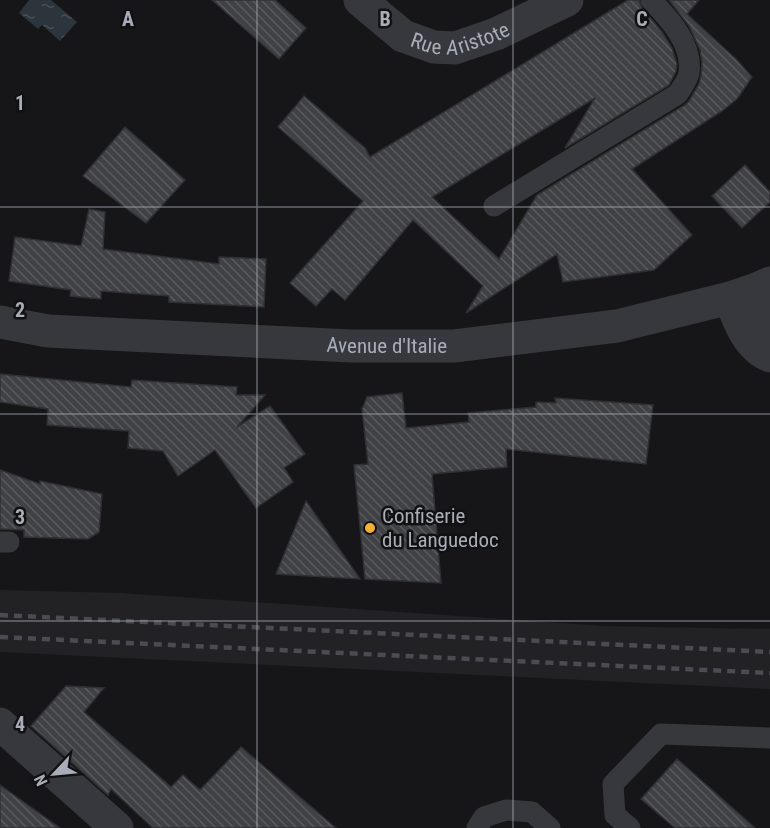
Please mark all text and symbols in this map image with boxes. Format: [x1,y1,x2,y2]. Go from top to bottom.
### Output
text: A [122,7,134,31]
text: B [379,7,391,31]
text: C [636,7,648,31]
street label: Rue Aristote [408,17,513,60]
text: 1 [15,91,25,115]
text: 2 [15,298,25,322]
street label: Avenue d'Italie [326,333,447,358]
place label: Confiserie du Languedoc [382,504,499,552]
text: 3 [15,505,25,529]
marker: Confiserie du Languedoc [363,521,377,535]
text: 4 [15,712,25,736]
north arrow [24,744,84,804]
text: N [30,772,52,789]

